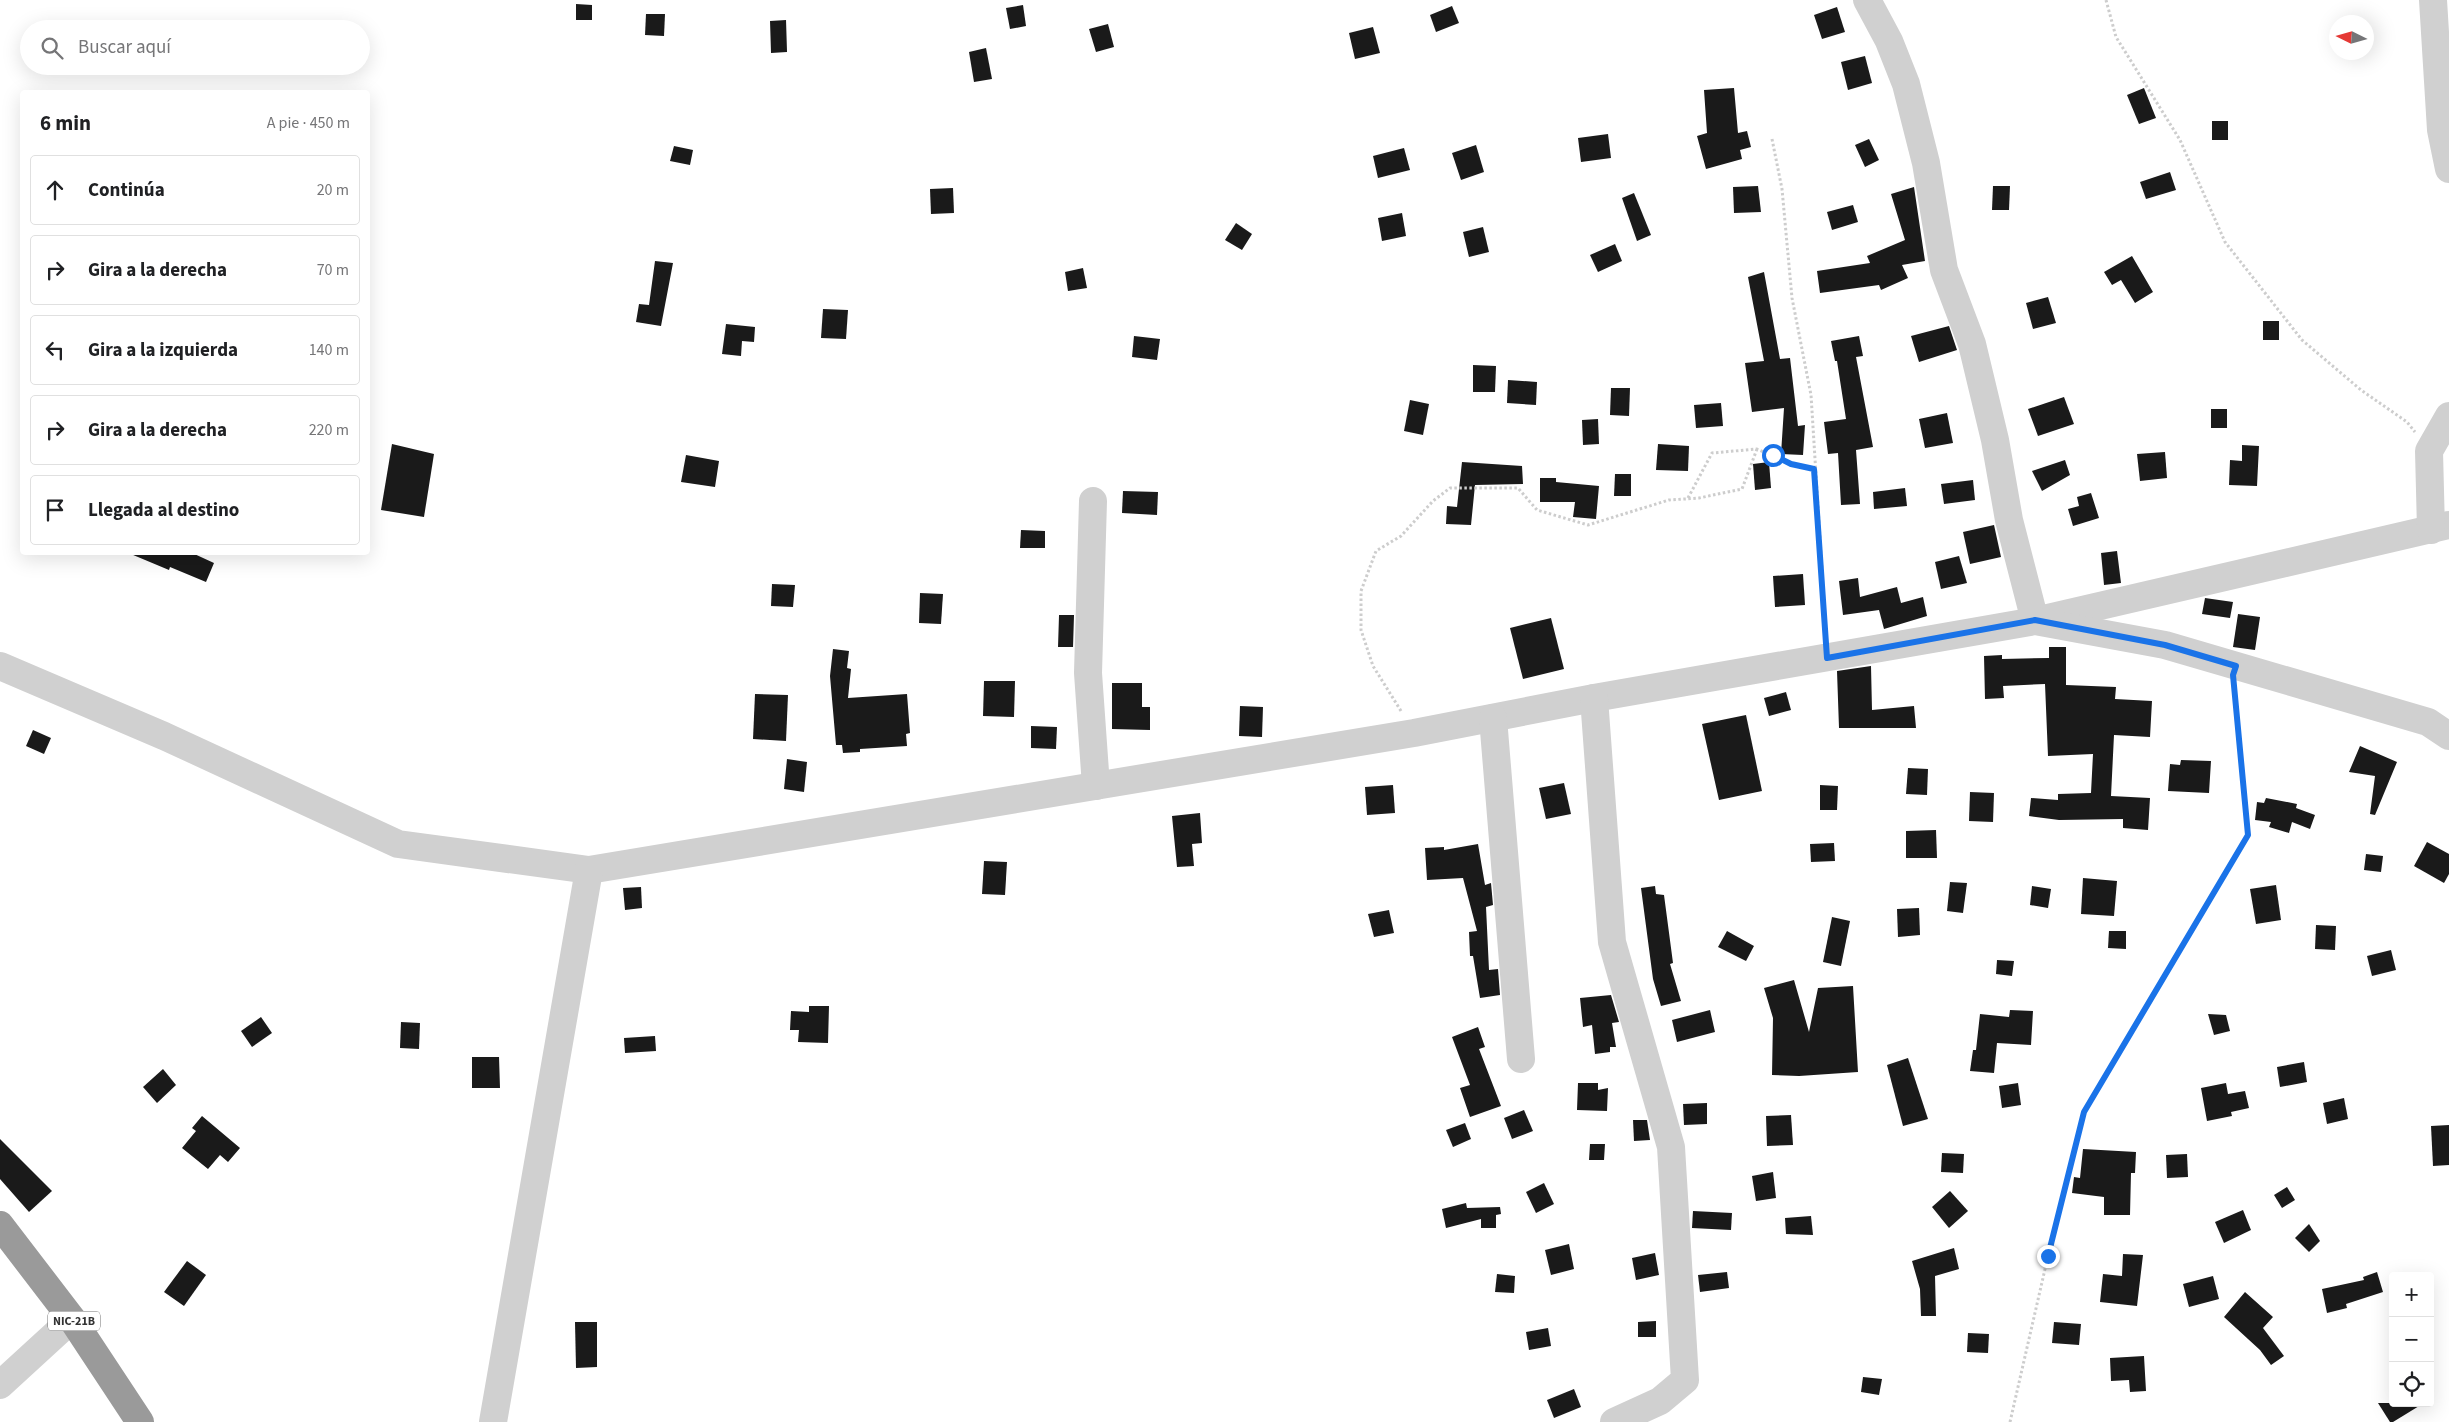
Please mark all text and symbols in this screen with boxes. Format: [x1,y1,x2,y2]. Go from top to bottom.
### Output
north arrow [2329,15,2374,60]
search box [20,20,370,75]
icon: search [38,34,66,62]
text: Buscar aquí [78,34,171,61]
text: 6 min [40,108,91,138]
text: A pie · 450 m [267,112,350,134]
icon: ahead [41,176,69,204]
text: Continúa [88,177,165,204]
text: 20 m [317,179,349,201]
icon: right [41,256,69,284]
text: Gira a la derecha [88,257,227,284]
text: 70 m [317,259,349,281]
icon: left [41,336,69,364]
text: Gira a la izquierda [88,337,238,364]
text: 140 m [309,339,349,361]
icon: right [41,416,69,444]
text: Gira a la derecha [88,417,227,444]
text: 220 m [309,419,349,441]
route start [1762,444,1785,467]
icon: arrive [41,496,69,524]
text: Llegada al destino [88,497,239,524]
route end [2037,1245,2060,1268]
map controls [2389,1272,2434,1407]
button: + [2389,1272,2434,1317]
road number: NIC-21B [48,1312,100,1330]
button: − [2389,1317,2434,1362]
button: locate [2389,1362,2434,1407]

